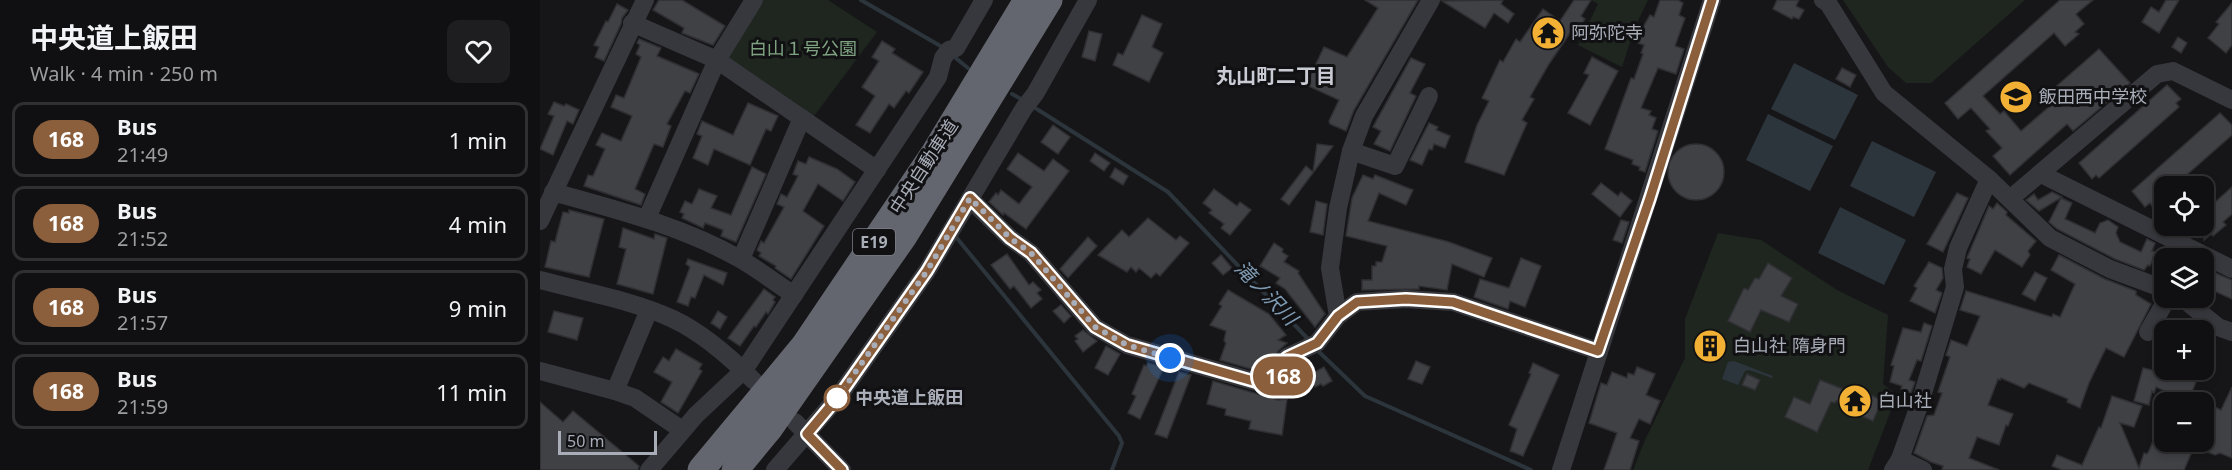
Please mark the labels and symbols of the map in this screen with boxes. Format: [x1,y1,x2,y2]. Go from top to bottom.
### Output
temple icon: 阿弥陀寺 [1530,15,1566,51]
place label: 阿弥陀寺 [1571,20,1643,44]
park label: 白山１号公園 [749,36,857,60]
district label: 丸山町二丁目 [1216,62,1336,89]
school or university icon: 飯田西中学校 [1998,79,2034,115]
place label: 飯田西中学校 [2039,84,2147,108]
street label: 中央自動車道 [884,115,963,218]
road number: E19 [853,229,895,255]
water label: 滝ノ沢川 [1229,255,1305,332]
building icon: 白山社 隋身門 [1692,328,1728,364]
place label: 白山社 隋身門 [1733,333,1846,357]
your location [1155,343,1185,373]
line badge: 168 [1248,356,1317,395]
temple icon: 白山社 [1837,383,1873,419]
marker: 中央道上飯田 [824,385,850,411]
place label: 中央道上飯田 [855,385,963,409]
place label: 白山社 [1878,388,1932,412]
scale bar [558,428,657,456]

